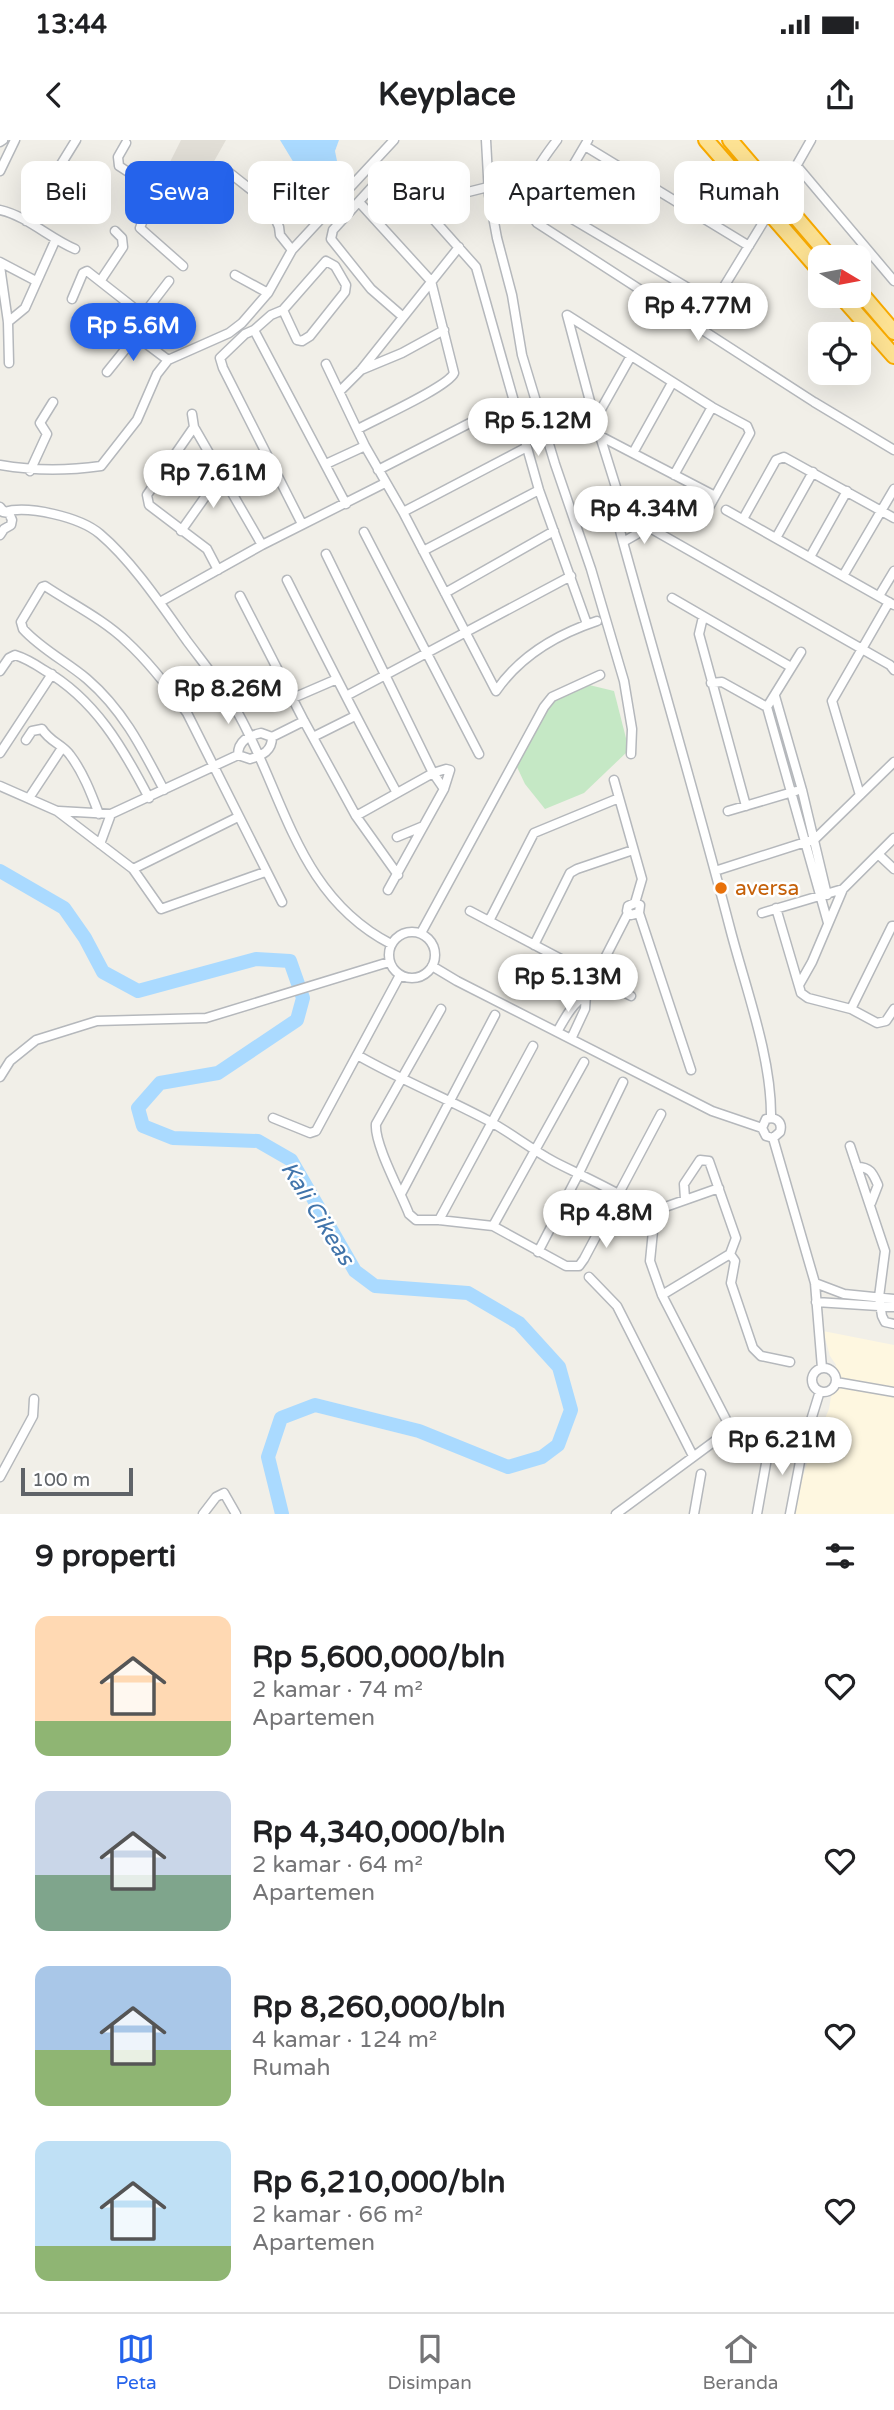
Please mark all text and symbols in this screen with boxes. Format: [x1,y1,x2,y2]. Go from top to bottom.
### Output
text: 13:44 [35,9,107,40]
icon: back [35,76,73,114]
text: Keyplace [378,76,516,114]
icon: share [821,76,859,114]
chip: Beli [21,161,111,224]
chip: Sewa [125,161,234,224]
chip: Filter [248,161,354,224]
chip: Baru [368,161,470,224]
chip: Apartemen [484,161,660,224]
chip: Rumah [674,161,804,224]
north arrow [808,245,872,308]
map controls [808,245,871,385]
pin: Rp 4.77M [626,284,770,343]
text: Rp 4.77M [644,292,752,320]
pin: Rp 5.6M [68,304,198,363]
text: Rp 5.6M [86,312,180,340]
button: locate [808,322,871,385]
pin: Rp 5.12M [466,398,610,458]
text: Rp 5.12M [484,407,592,435]
pin: Rp 7.61M [141,450,285,510]
text: Rp 7.61M [159,459,267,487]
pin: Rp 4.34M [572,486,716,546]
text: Rp 4.34M [590,495,698,523]
pin: Rp 8.26M [156,666,300,726]
text: Rp 8.26M [174,675,282,703]
place label: aversa [735,876,799,901]
marker: aversa [713,880,729,896]
pin: Rp 5.13M [496,954,640,1014]
text: Rp 5.13M [514,963,622,991]
water label: Kali Cikeas [274,1157,361,1272]
pin: Rp 4.8M [541,1190,671,1250]
text: Rp 4.8M [559,1199,653,1227]
pin: Rp 6.21M [710,1418,854,1477]
text: Rp 6.21M [728,1426,836,1454]
scale bar [21,1465,133,1497]
text: 100 m [32,1469,90,1491]
icon: filters [821,1537,859,1575]
text: 9 properti [35,1538,176,1575]
text: Rp 5,600,000/bln [252,1639,505,1676]
icon: home [91,1644,175,1728]
icon: heart [821,1667,859,1705]
text: 2 kamar · 74 m² [252,1676,423,1704]
text: Apartemen [252,1704,375,1732]
text: Rp 4,340,000/bln [252,1814,506,1851]
icon: home [91,1819,175,1903]
icon: heart [821,1842,859,1880]
text: 2 kamar · 64 m² [252,1851,423,1879]
text: Apartemen [252,1879,375,1907]
text: Rp 8,260,000/bln [252,1989,506,2026]
icon: home [91,1994,175,2078]
icon: heart [821,2017,859,2055]
text: 4 kamar · 124 m² [252,2026,437,2054]
text: Rumah [252,2054,330,2082]
text: Rp 6,210,000/bln [252,2164,506,2201]
icon: home [91,2169,175,2253]
icon: heart [821,2192,859,2230]
text: 2 kamar · 66 m² [252,2201,423,2229]
text: Apartemen [252,2229,375,2257]
tab: Peta [115,2330,157,2394]
tab: Disimpan [387,2330,472,2394]
tab: Beranda [703,2330,779,2394]

